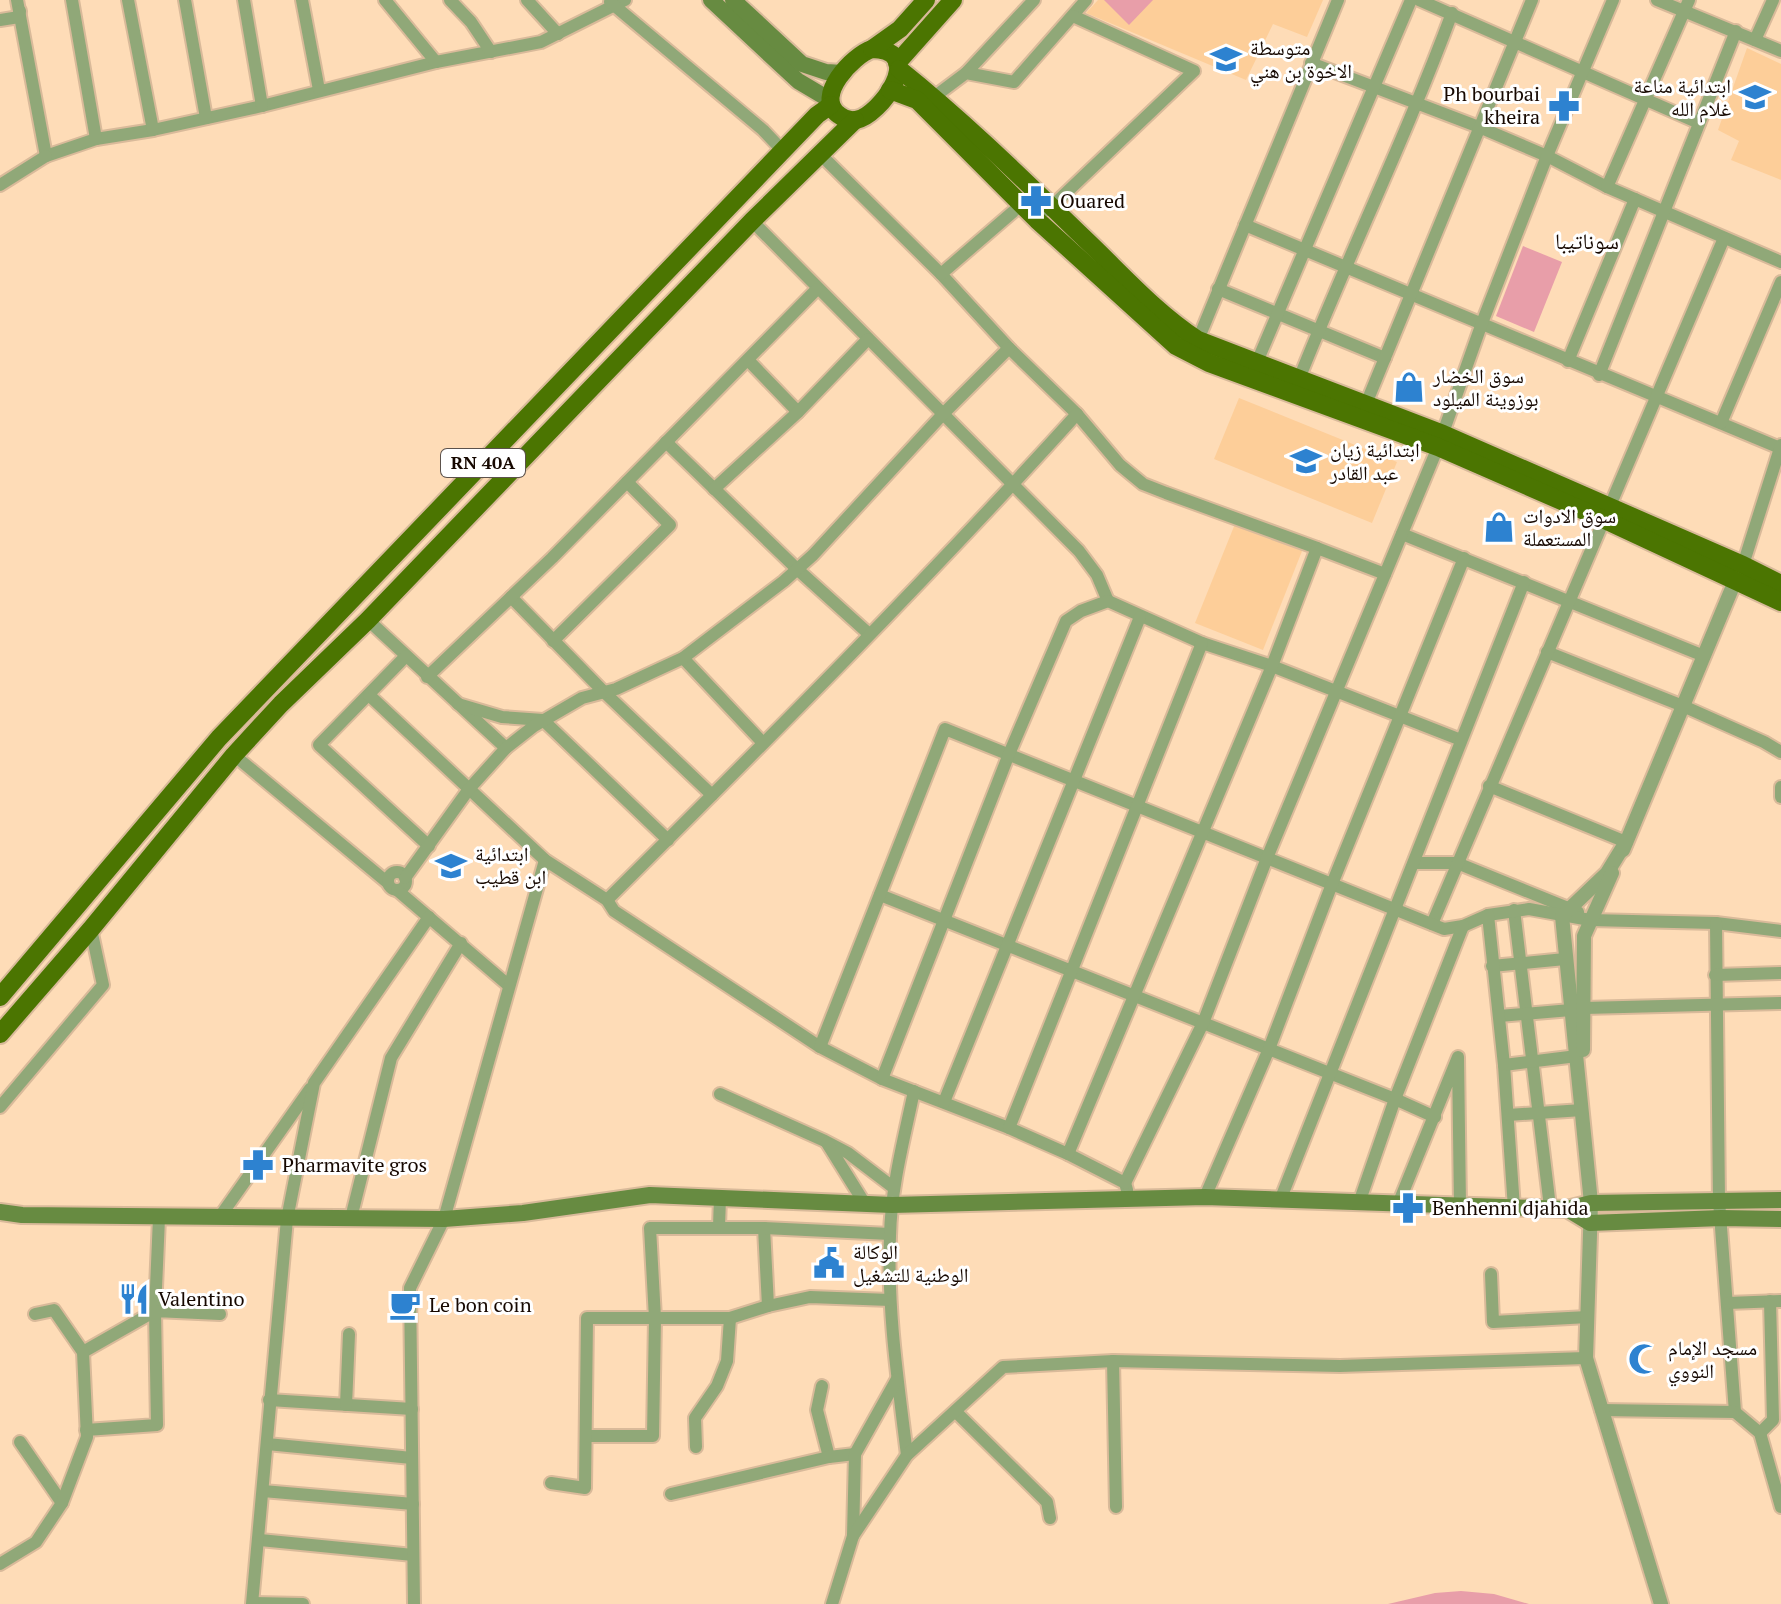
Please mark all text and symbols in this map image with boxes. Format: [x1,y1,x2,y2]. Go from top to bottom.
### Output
place label: متوسطة الاخوة بن هني [1250,34,1352,87]
school or university icon: متوسطة الاخوة بن هني [1209,42,1243,76]
place label: ابتدائية مناعة غلام الله [1634,72,1731,123]
place label: Ph bourbai kheira [1443,80,1540,130]
school or university icon: ابتدائية مناعة غلام الله [1738,80,1772,114]
pharmacy icon: Ph bourbai kheira [1547,89,1581,123]
pharmacy icon: Ouared [1019,184,1053,218]
place label: Ouared [1060,187,1125,214]
district label: سوناتيبا [1555,226,1619,255]
place label: سوق الخضار بوزوينة الميلود [1432,362,1539,412]
shop icon: سوق الخضار بوزوينة الميلود [1392,370,1426,404]
place label: ابتدائية زيان عبد القادر [1329,436,1420,486]
school or university icon: ابتدائية زيان عبد القادر [1289,444,1323,478]
road number: RN 40A [441,449,525,477]
place label: سوق الادوات المستعملة [1523,502,1616,552]
shop icon: سوق الادوات المستعملة [1482,510,1516,544]
place label: ابتدائية ابن قطيب [475,840,546,890]
school or university icon: ابتدائية ابن قطيب [434,849,468,883]
pharmacy icon: Pharmavite gros [241,1148,275,1182]
place label: Pharmavite gros [282,1151,427,1178]
pharmacy icon: Benhenni djahida [1391,1191,1425,1225]
place label: Benhenni djahida [1432,1194,1589,1221]
place label: الوكالة الوطنية للتشغيل [853,1238,968,1288]
public building icon: الوكالة الوطنية للتشغيل [812,1246,846,1280]
restaurant icon: Valentino [117,1282,151,1316]
place label: Valentino [158,1285,245,1312]
cafe icon: Le bon coin [388,1288,422,1322]
place label: Le bon coin [429,1291,532,1318]
place label: مسجد الإمام النووي [1668,1334,1757,1387]
mosque icon: مسجد الإمام النووي [1627,1342,1661,1376]

